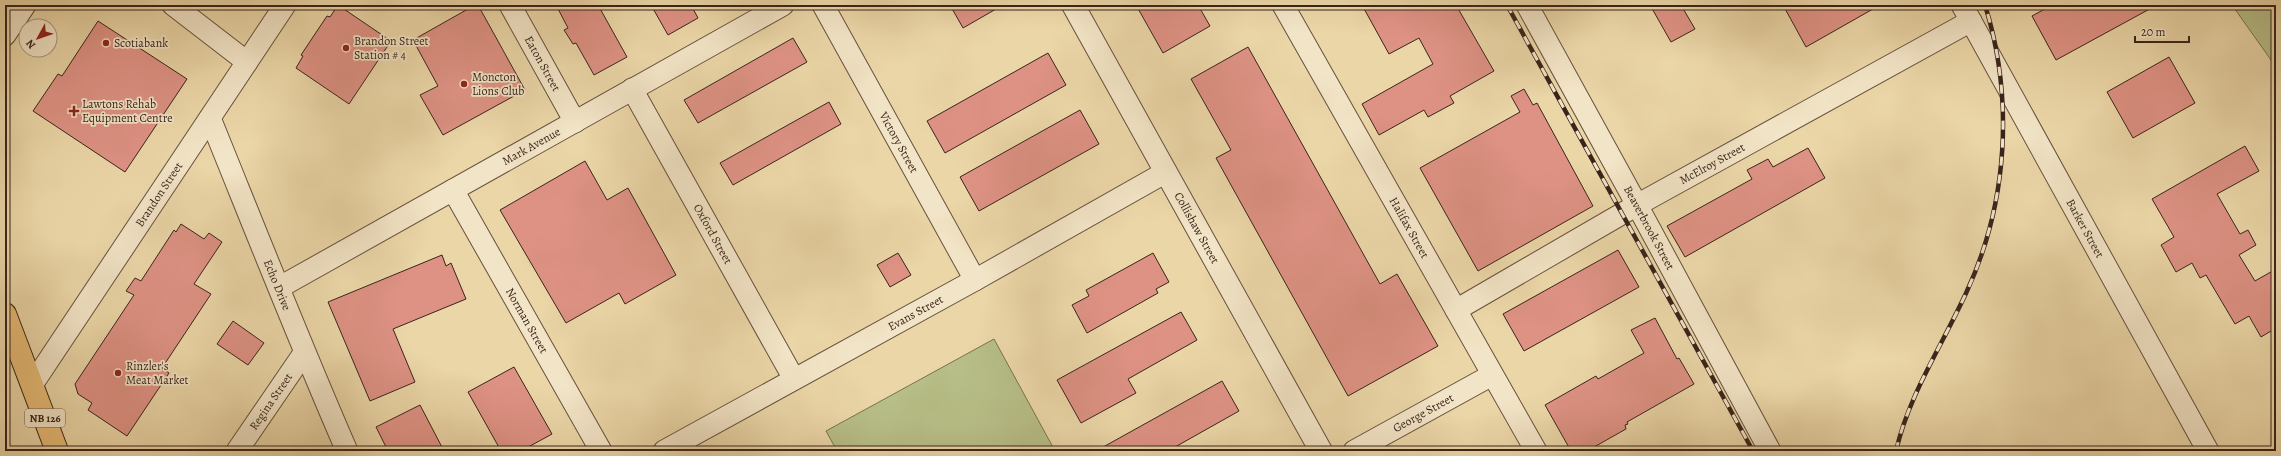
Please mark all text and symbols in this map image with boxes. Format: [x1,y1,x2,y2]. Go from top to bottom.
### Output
north arrow [18,18,58,58]
scale bar [2135,18,2189,44]
text: 20 m [2141,24,2165,40]
place label: Brandon Street Station # 4 [354,33,429,63]
street label: Eaton Street [521,33,564,94]
place label: Scotiabank [114,35,168,51]
text: N [22,36,39,52]
marker: Scotiabank [101,38,111,48]
marker: Brandon Street Station # 4 [341,43,351,53]
place label: Moncton Lions Club [472,69,524,99]
marker: Moncton Lions Club [459,79,469,89]
place label: Lawtons Rehab Equipment Centre [82,96,173,126]
marker: Lawtons Rehab Equipment Centre [69,106,79,116]
street label: Victory Street [875,108,922,176]
street label: Mark Avenue [499,123,563,169]
street label: McElroy Street [1677,139,1748,188]
street label: Brandon Street [132,159,186,230]
street label: Beaverbrook Street [1620,183,1679,273]
street label: Collishaw Street [1171,189,1223,267]
street label: Halifax Street [1386,194,1433,261]
street label: Barker Street [2062,196,2108,261]
street label: Oxford Street [690,201,736,267]
street label: Echo Drive [260,257,295,313]
street label: Norman Street [502,285,552,356]
street label: Evans Street [885,291,946,334]
place label: Rinzler's Meat Market [126,358,189,388]
marker: Rinzler's Meat Market [113,368,123,378]
street label: Regina Street [246,370,296,433]
street label: George Street [1390,390,1456,436]
road number: NB 126 [25,409,65,427]

